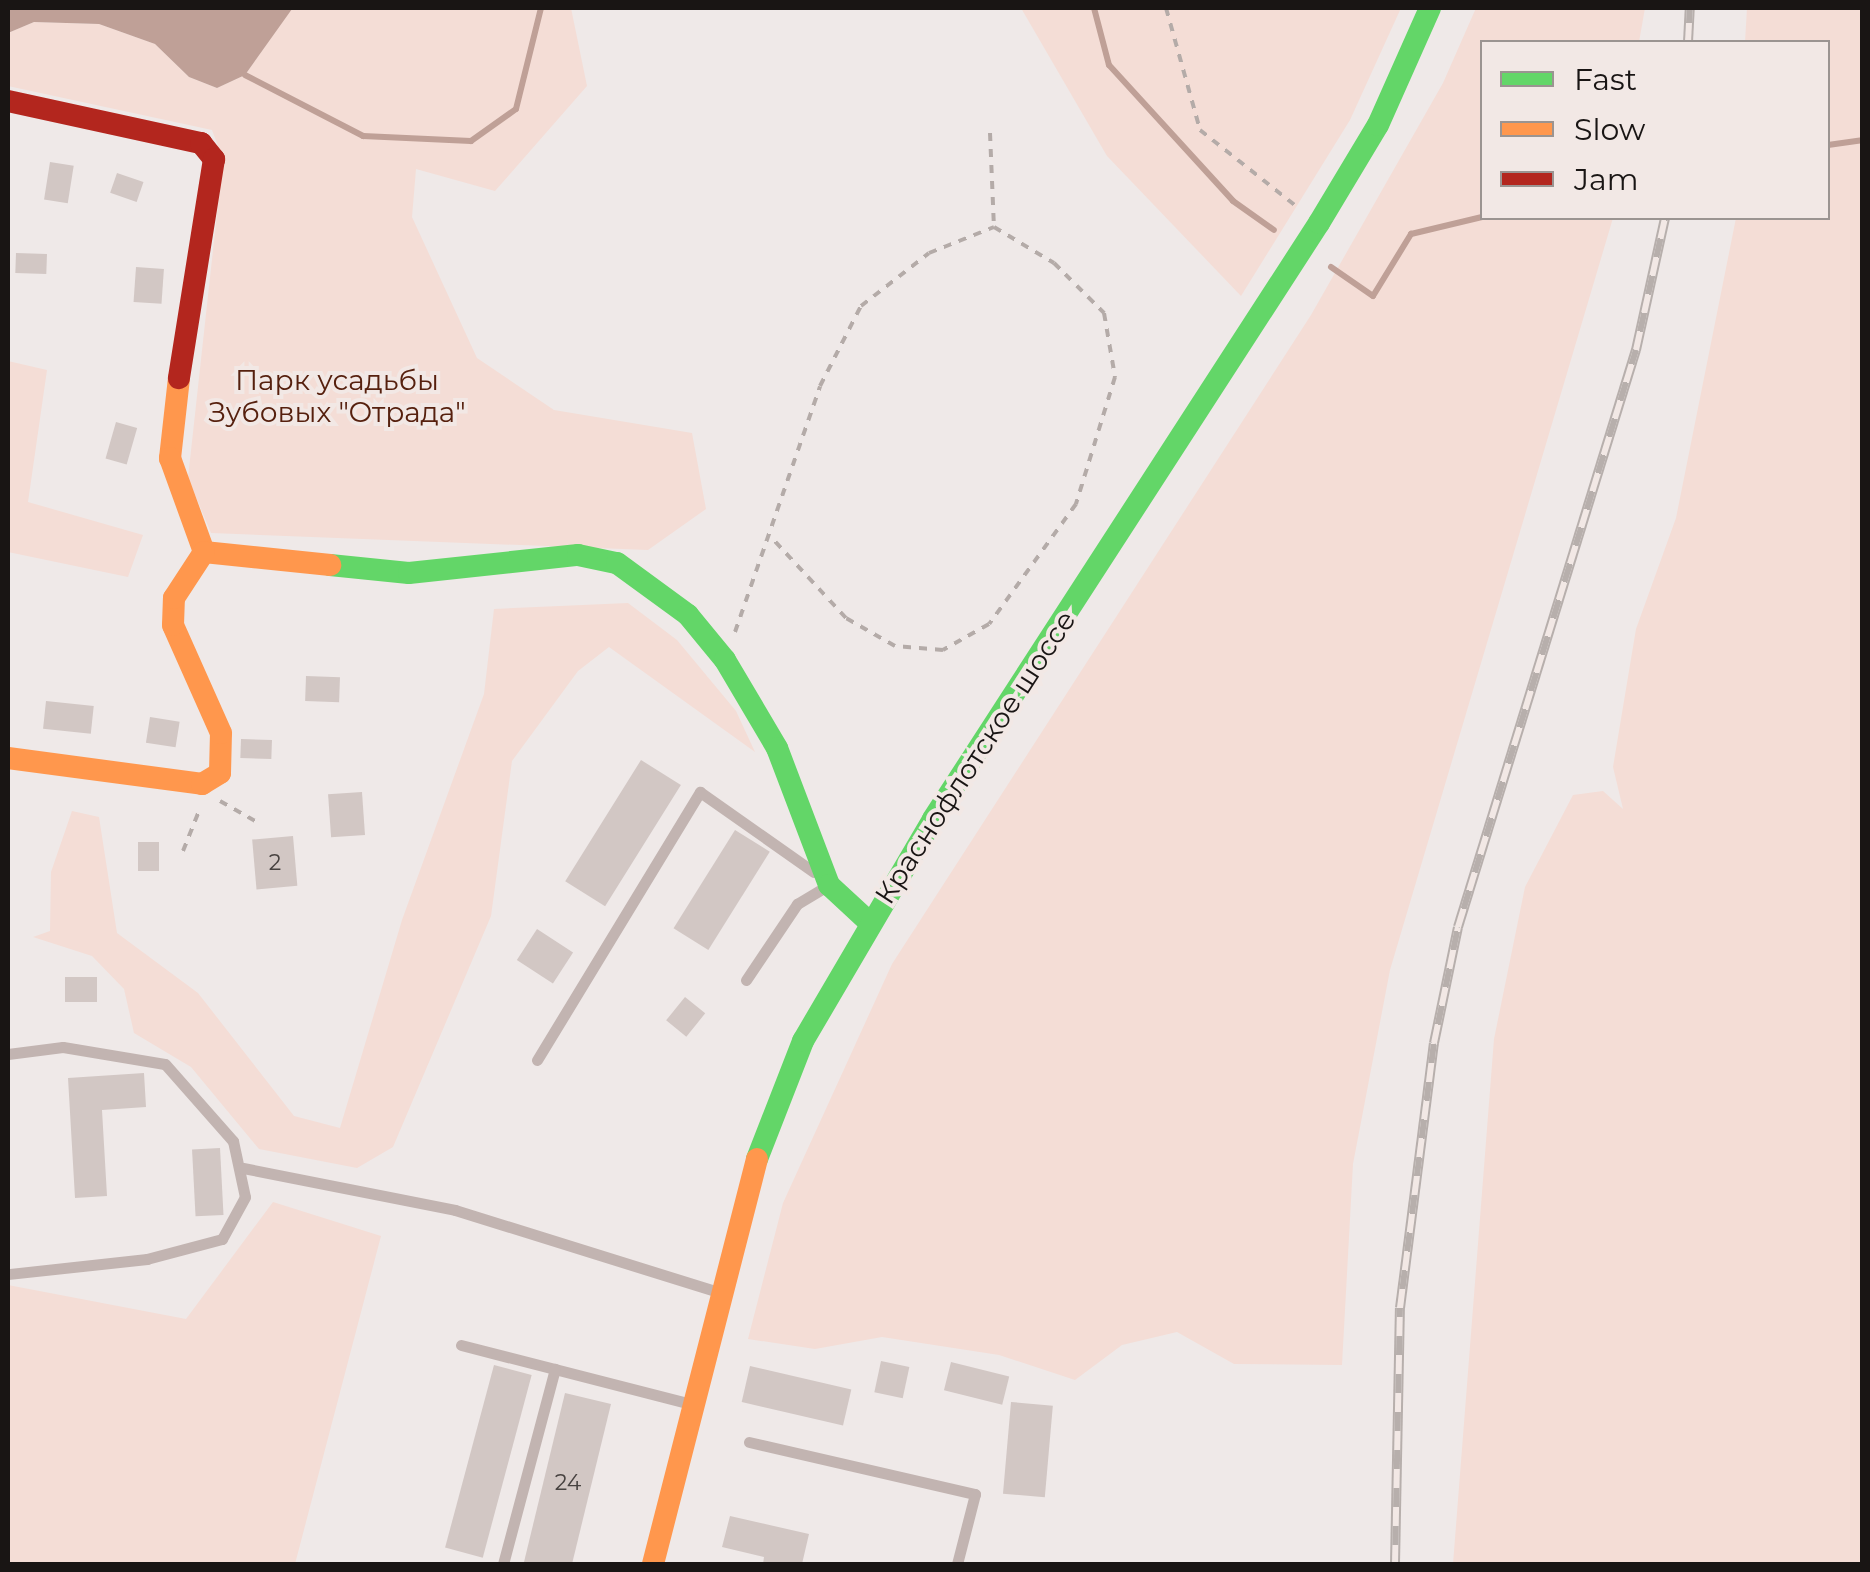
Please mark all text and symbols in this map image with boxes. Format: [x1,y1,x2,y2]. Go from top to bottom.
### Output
legend [1480,40,1830,220]
text: Fast [1574,61,1637,98]
text: Slow [1574,111,1645,148]
text: Jam [1574,161,1639,198]
park label: Парк усадьбы Зубовых "Отрада" [208,363,466,429]
street label: Краснофлотское шоссе [868,604,1082,910]
house number: 2 [269,850,281,876]
house number: 24 [555,1470,581,1496]

